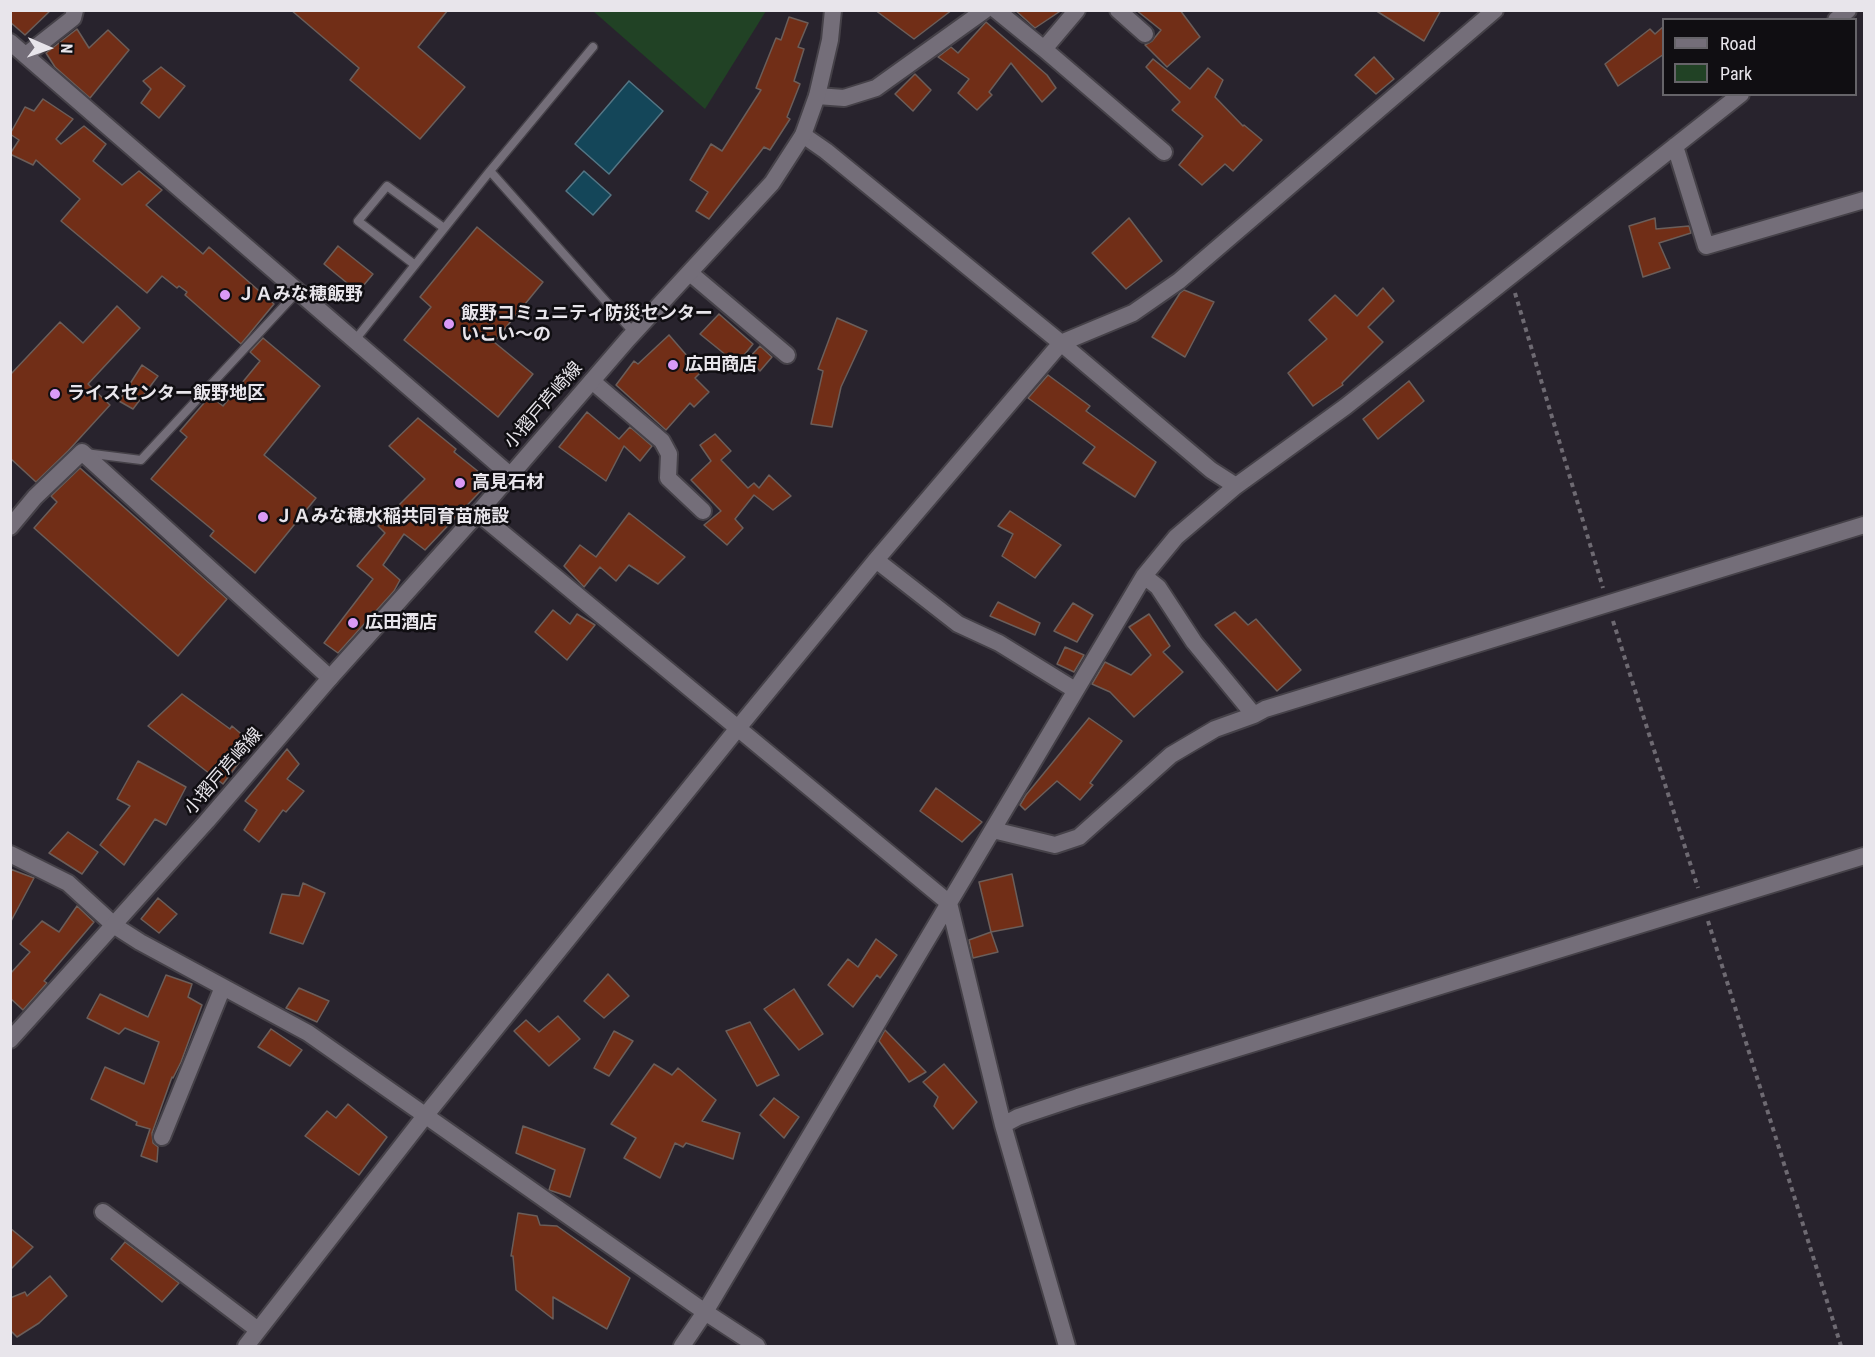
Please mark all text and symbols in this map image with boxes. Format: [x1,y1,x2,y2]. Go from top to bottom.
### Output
north arrow [18,18,78,78]
legend [1662,18,1857,96]
text: Road [1720,33,1756,54]
text: N [57,43,76,54]
text: Park [1720,63,1752,84]
place label: ＪＡみな穂飯野 [237,284,363,306]
marker: ＪＡみな穂飯野 [218,288,232,302]
place label: 飯野コミュニティ防災センター いこい～の [461,303,713,346]
marker: 飯野コミュニティ防災センター いこい～の [442,317,456,331]
place label: 広田商店 [685,354,757,376]
street label: 小摺戸芦崎線 [500,358,588,454]
marker: 広田商店 [666,358,680,372]
place label: ライスセンター飯野地区 [67,383,265,405]
marker: ライスセンター飯野地区 [48,387,62,401]
place label: 高見石材 [472,472,544,494]
marker: 高見石材 [453,476,467,490]
place label: ＪＡみな穂水稲共同育苗施設 [275,506,509,528]
marker: ＪＡみな穂水稲共同育苗施設 [256,510,270,524]
place label: 広田酒店 [365,612,437,634]
marker: 広田酒店 [346,616,360,630]
street label: 小摺戸芦崎線 [180,724,268,820]

